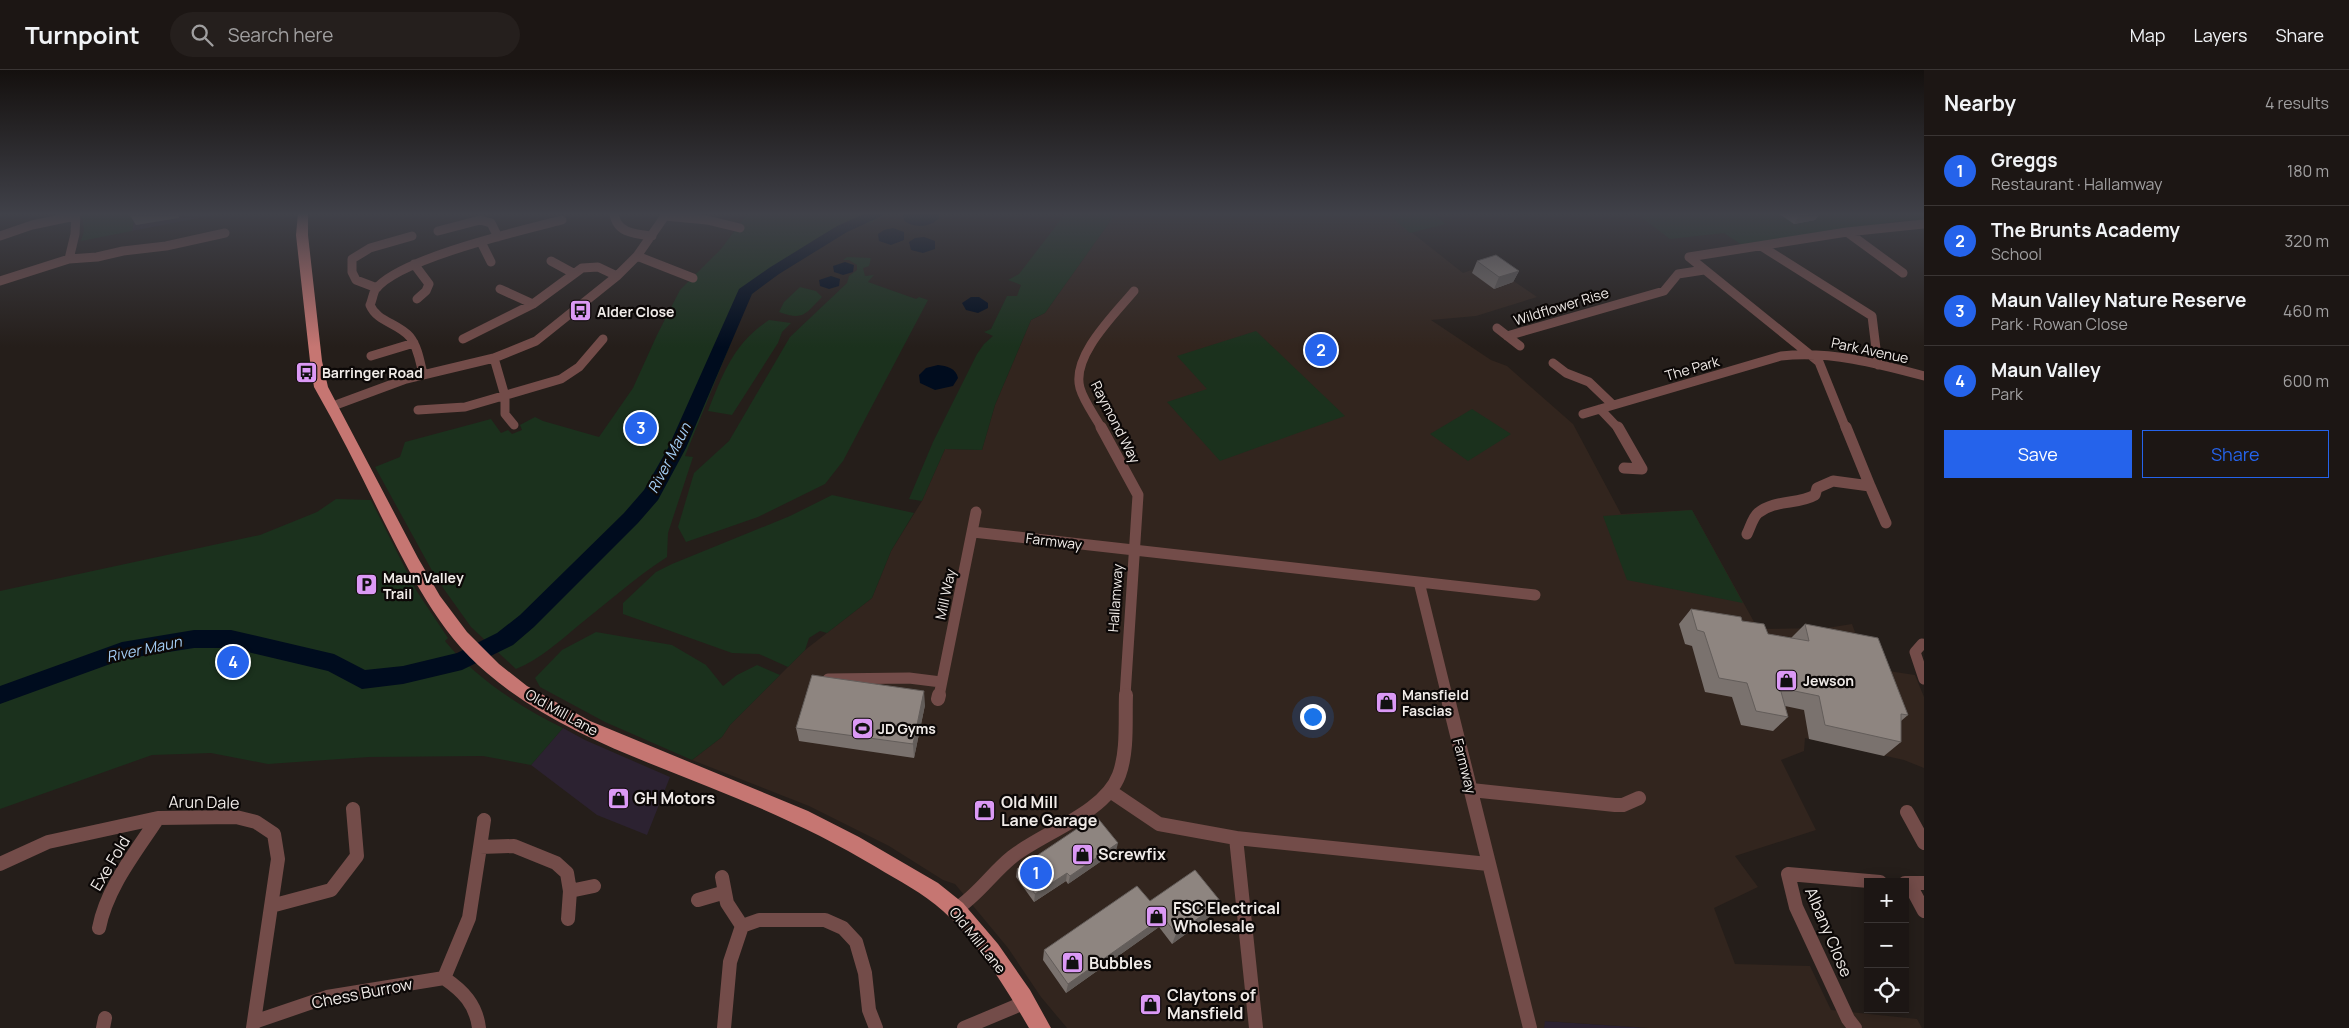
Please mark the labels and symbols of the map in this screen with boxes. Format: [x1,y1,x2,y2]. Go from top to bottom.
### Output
street label: Wildflower Rise [1511,283,1611,329]
bus stop icon: Alder Close [569,299,593,323]
place label: Alder Close [597,302,675,321]
pin: 2 [1305,331,1337,369]
street label: Park Avenue [1830,333,1910,367]
street label: The Park [1663,351,1722,385]
bus stop icon: Barringer Road [294,360,318,384]
place label: Barringer Road [322,363,423,382]
street label: Raymond Way [1087,377,1145,467]
pin: 3 [625,409,657,447]
water label: River Maun [642,418,696,497]
street label: Farmway [1025,528,1084,554]
street label: Hallamway [1103,563,1127,633]
street label: Mill Way [930,566,960,621]
place label: Maun Valley Trail [383,568,464,603]
parking icon: Maun Valley Trail [355,573,379,597]
water label: River Maun [105,631,185,667]
pin: 4 [217,643,249,681]
shop icon: Jewson [1775,668,1799,692]
place label: Jewson [1803,671,1854,690]
street label: Old Mill Lane [522,684,602,740]
place label: Mansfield Fascias [1402,685,1469,720]
shop icon: Mansfield Fascias [1374,690,1398,714]
your location [1300,704,1326,730]
sports icon: JD Gyms [850,716,874,740]
place label: JD Gyms [878,719,936,738]
street label: Farmway [1449,736,1481,796]
shop icon: GH Motors [606,786,630,810]
place label: GH Motors [634,787,715,809]
street label: Arun Dale [168,790,240,814]
place label: Old Mill Lane Garage [1001,791,1098,831]
shop icon: Old Mill Lane Garage [973,799,997,823]
street label: Exe Fold [85,831,135,895]
shop icon: Screwfix [1070,842,1094,866]
place label: Screwfix [1098,843,1166,865]
pin: 1 [1020,854,1052,892]
street label: Albany Close [1800,884,1858,980]
place label: FSC Electrical Wholesale [1173,897,1280,937]
street label: Old Mill Lane [945,903,1011,977]
shop icon: FSC Electrical Wholesale [1145,905,1169,929]
shop icon: Bubbles [1061,951,1085,975]
place label: Bubbles [1089,952,1152,974]
street label: Chess Burrow [310,972,414,1014]
place label: Claytons of Mansfield [1167,984,1256,1024]
shop icon: Claytons of Mansfield [1139,992,1163,1016]

